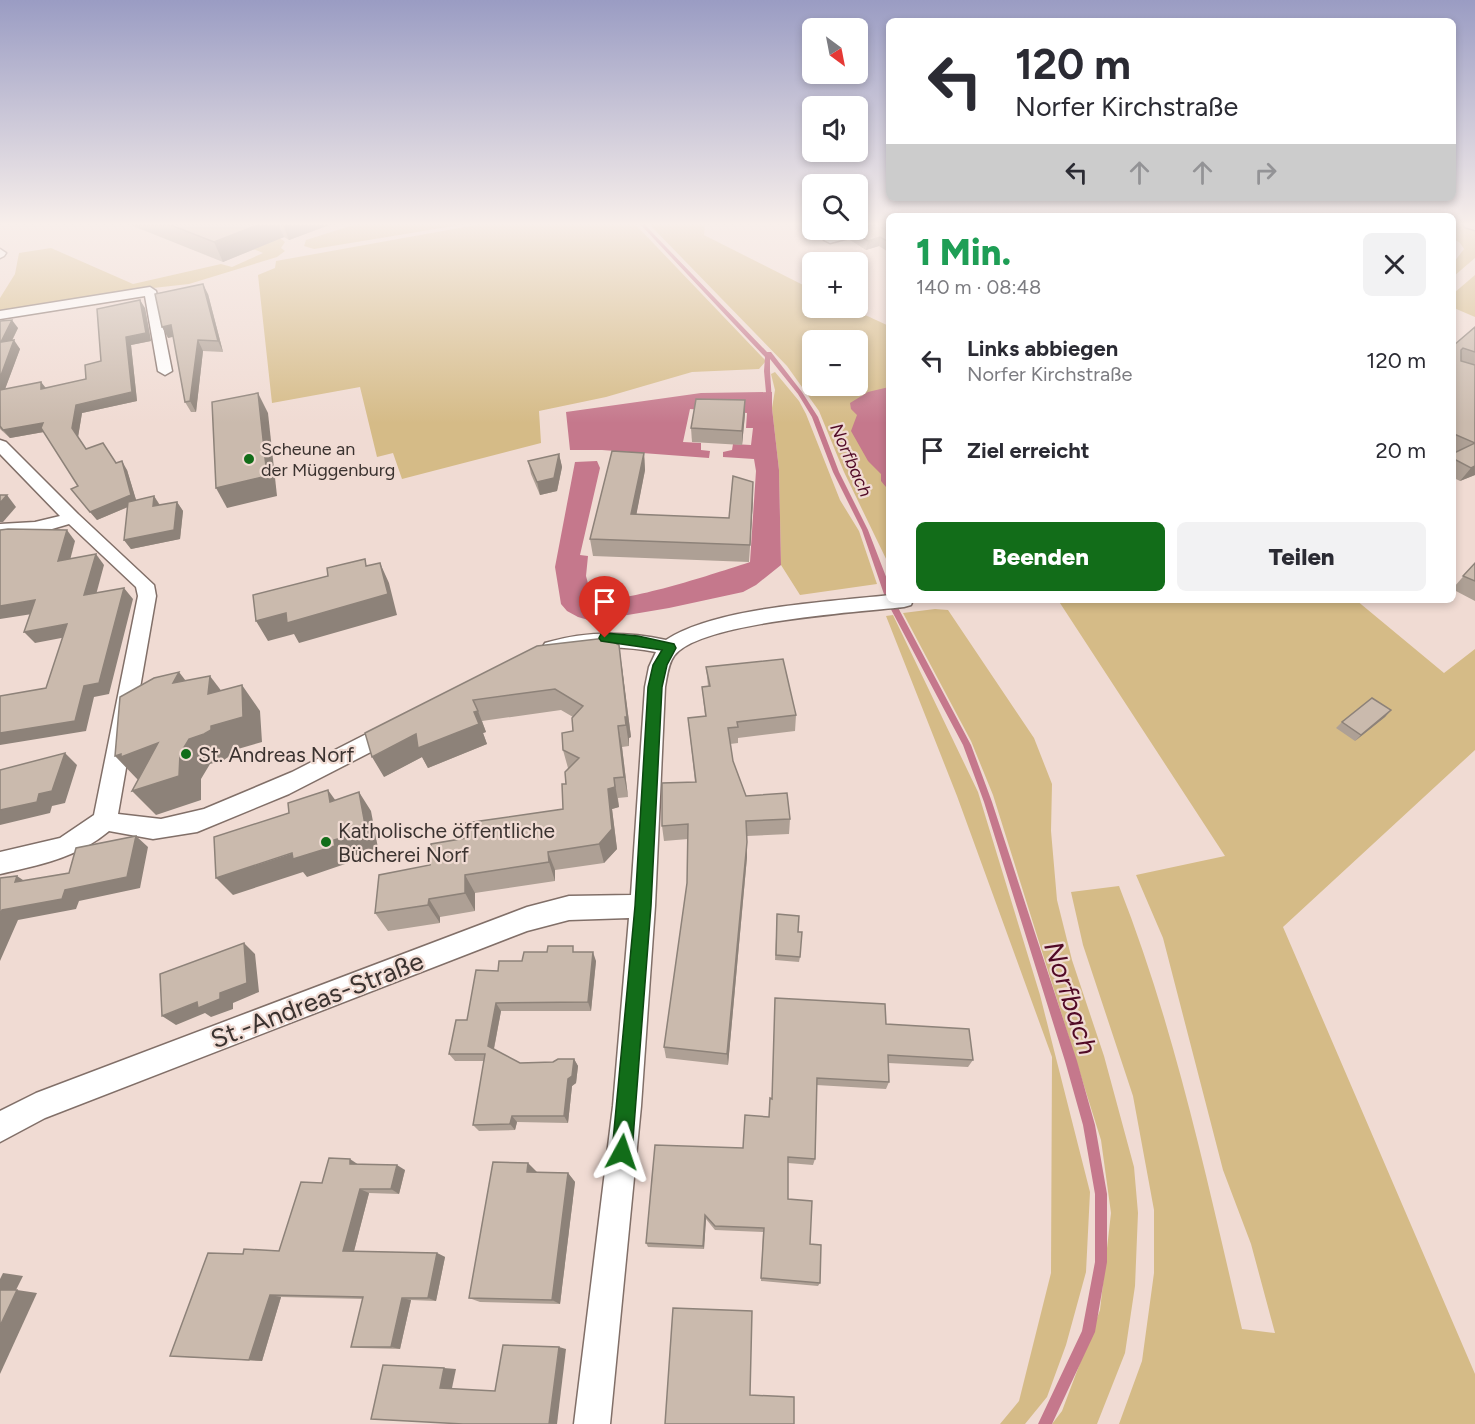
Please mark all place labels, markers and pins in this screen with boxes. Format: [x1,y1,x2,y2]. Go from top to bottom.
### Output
place label: Scheune an der Müggenburg [261,438,395,481]
marker: Scheune an der Müggenburg [242,452,256,466]
pin [579,576,630,638]
place label: St. Andreas Norf [198,742,354,767]
marker: St. Andreas Norf [179,747,193,761]
place label: Katholische öffentliche Bücherei Norf [338,818,555,867]
marker: Katholische öffentliche Bücherei Norf [319,835,333,849]

